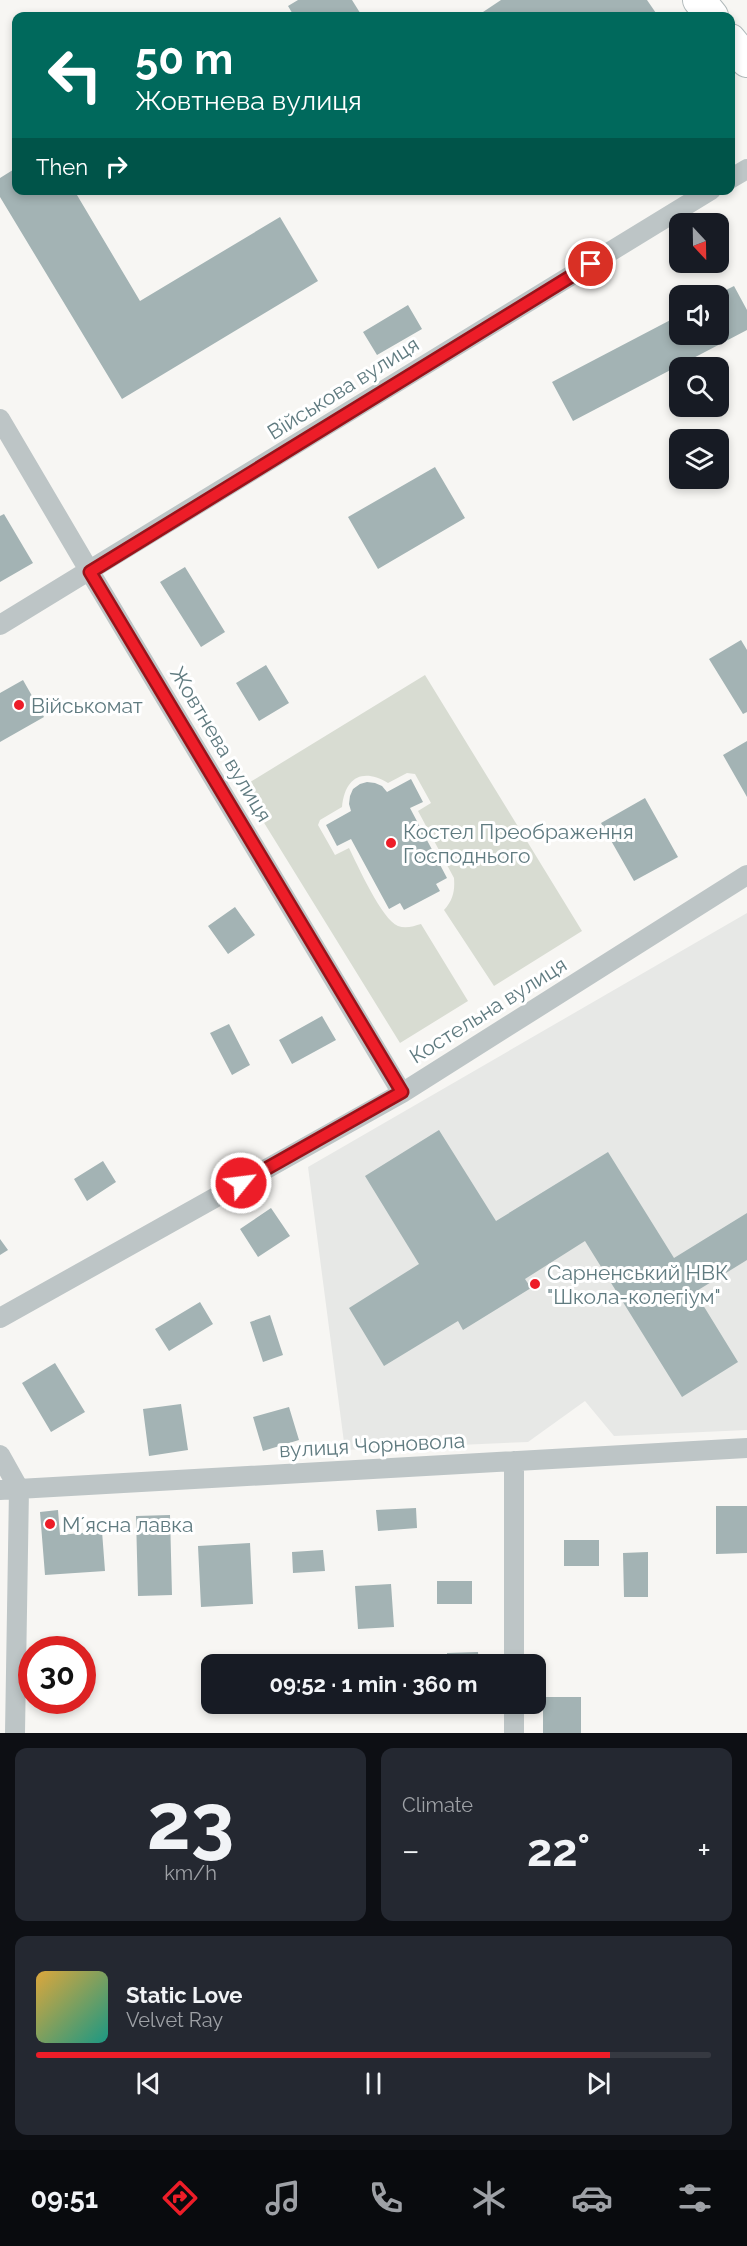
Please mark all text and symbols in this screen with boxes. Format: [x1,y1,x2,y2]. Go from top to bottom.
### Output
text: 50 m [135,35,233,84]
icon: left [36,36,114,114]
text: Жовтнева вулиця [135,85,362,116]
icon: right [100,150,133,183]
text: Then [36,154,88,180]
north arrow [669,213,729,273]
map controls [669,213,729,489]
pin [565,238,616,289]
icon: arrive [574,247,607,280]
button: sound [669,285,729,345]
street label: Військова вулиця [263,331,423,445]
button: search [669,357,729,417]
button: layers [669,429,729,489]
street label: Жовтнева вулиця [165,662,277,826]
place label: Військомат [31,693,143,718]
marker: Військомат [12,698,26,712]
place label: Костел Преображення Господнього [403,819,634,868]
marker: Костел Преображення Господнього [384,836,398,850]
street label: Костельна вулиця [405,952,571,1068]
position arrow [209,1151,273,1215]
place label: Сарненський НВК "Школа-колегіум" [547,1260,728,1309]
marker: Сарненський НВК "Школа-колегіум" [528,1277,542,1291]
street label: вулиця Чорновола [278,1428,466,1462]
place label: Мʼясна лавка [62,1512,193,1537]
marker: Мʼясна лавка [43,1517,57,1531]
speed limit sign: 30 [18,1636,96,1714]
text: 09:52 · 1 min · 360 m [270,1671,477,1697]
text: 23 [147,1776,234,1867]
text: Climate [402,1793,473,1817]
text: 22° [527,1824,590,1877]
text: − [402,1831,420,1870]
text: + [697,1831,711,1870]
text: km/h [164,1861,217,1885]
text: Static Love [126,1982,243,2008]
text: Velvet Ray [126,2008,223,2032]
icon: previous [132,2067,165,2100]
icon: pause [357,2067,390,2100]
icon: next [582,2067,615,2100]
icon: directions [159,2177,201,2219]
icon: music [262,2177,304,2219]
icon: phone [365,2177,407,2219]
icon: climate [468,2177,510,2219]
icon: car [571,2177,613,2219]
icon: filters [674,2177,716,2219]
text: 09:51 [31,2183,98,2214]

